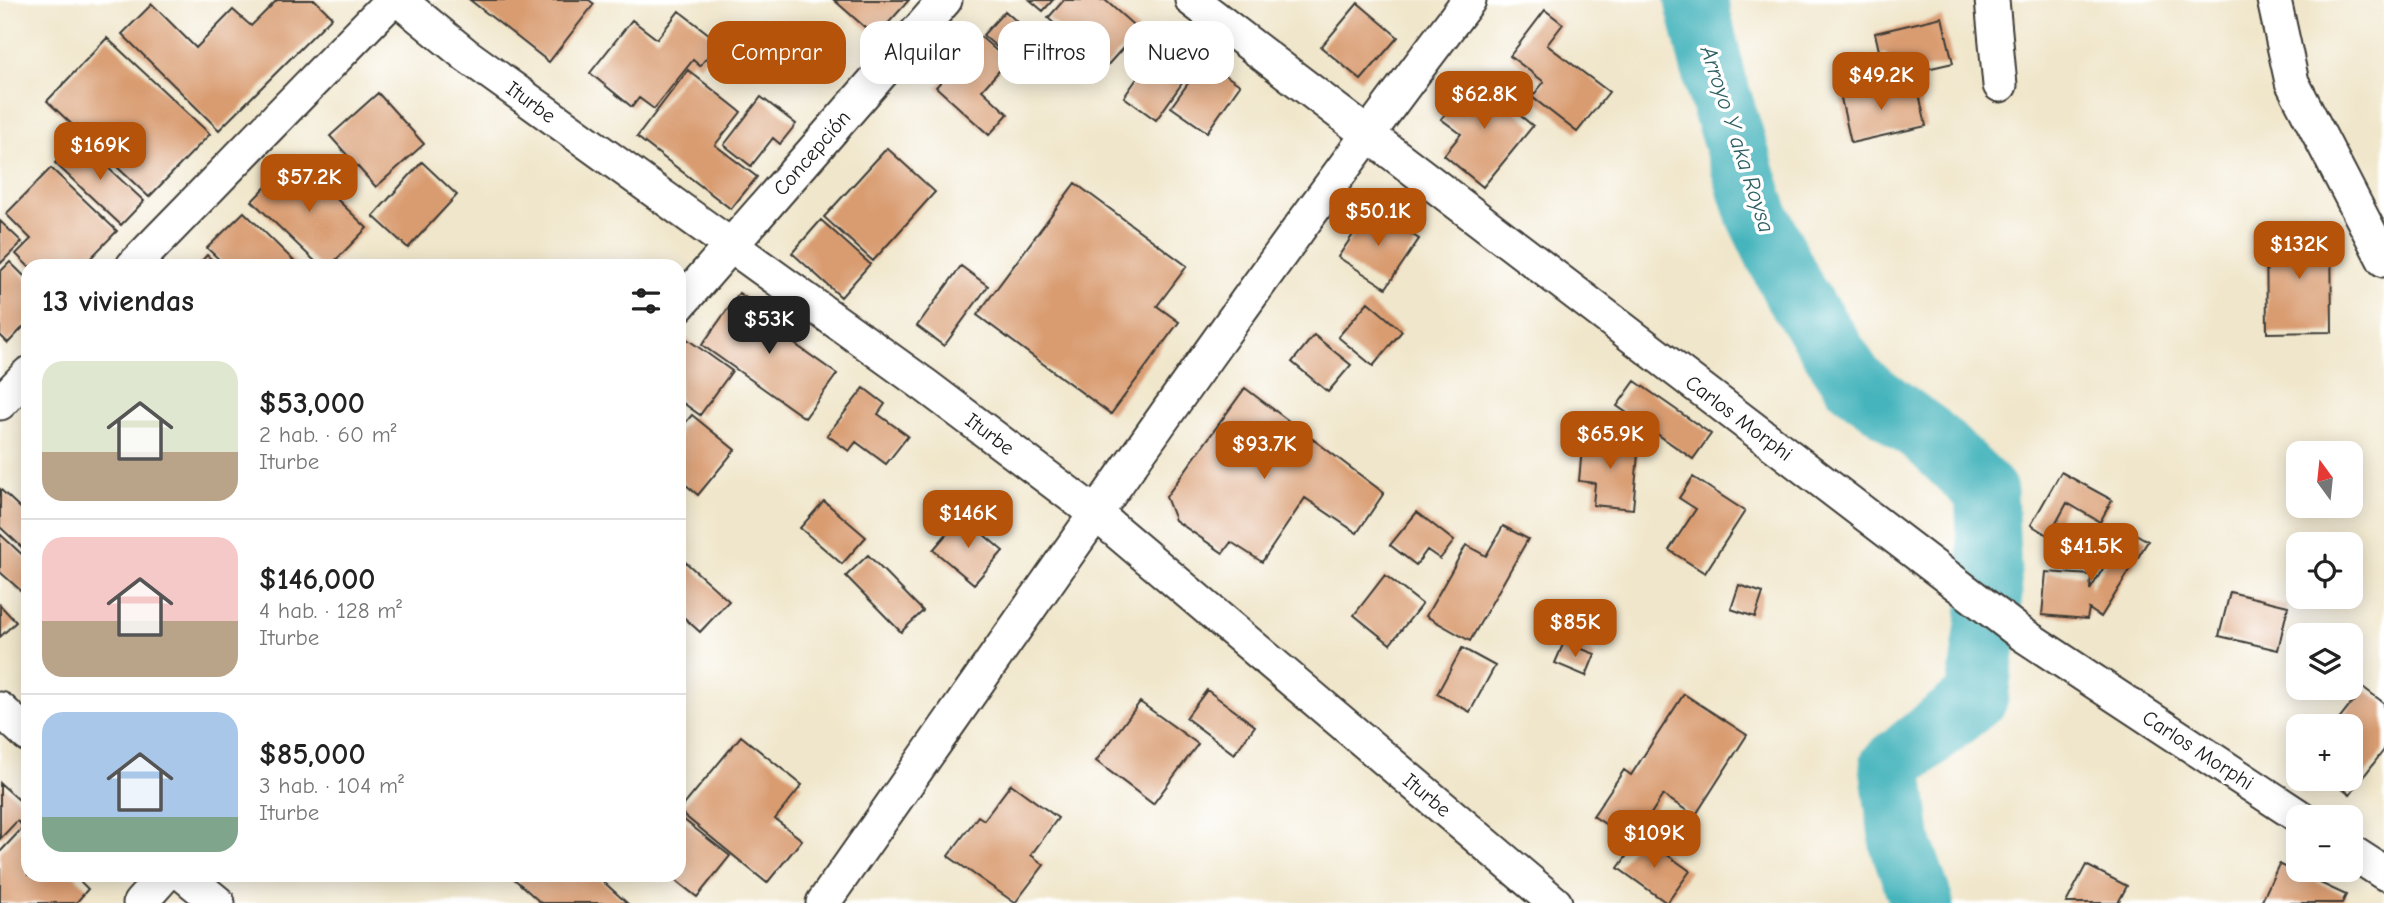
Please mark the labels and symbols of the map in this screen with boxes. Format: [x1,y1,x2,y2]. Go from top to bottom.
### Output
water label: Arroyo Y aka Roysa [1694,42,1780,236]
pin: $49.2K [1824,52,1938,112]
pin: $62.8K [1427,72,1541,131]
street label: Iturbe [502,76,560,128]
street label: Concepción [768,105,856,201]
pin: $169K [51,122,149,182]
pin: $57.2K [252,154,366,214]
pin: $50.1K [1321,188,1435,248]
pin: $132K [2250,222,2348,281]
pin: $53K [728,296,810,356]
street label: Carlos Morphi [1681,370,1797,466]
street label: Iturbe [961,408,1019,460]
pin: $65.9K [1553,412,1667,471]
pin: $93.7K [1207,421,1321,481]
north arrow [2286,441,2362,518]
pin: $146K [919,490,1017,550]
pin: $41.5K [2034,524,2148,583]
pin: $85K [1534,600,1616,659]
street label: Carlos Morphi [2138,705,2258,795]
street label: Iturbe [1398,768,1456,822]
pin: $109K [1605,810,1703,870]

